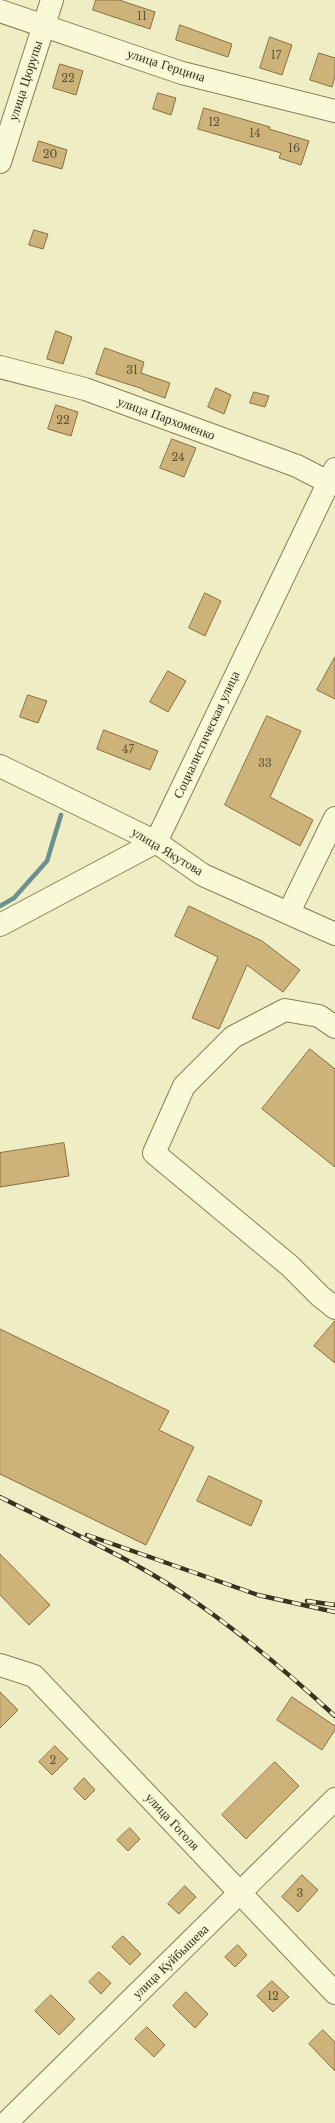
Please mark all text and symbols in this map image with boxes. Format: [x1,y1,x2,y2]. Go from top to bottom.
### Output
house number: 11 [137,10,147,24]
street label: улица Цюрупы [6,39,46,123]
street label: улица Герцина [125,46,207,86]
house number: 17 [271,49,281,63]
house number: 22 [61,72,75,86]
house number: 12 [208,116,220,130]
house number: 14 [249,127,261,141]
house number: 16 [288,142,300,156]
house number: 20 [43,148,57,162]
house number: 31 [126,364,138,378]
street label: улица Пархоменко [115,394,217,444]
house number: 22 [56,414,70,428]
house number: 24 [171,451,185,465]
street label: Социалистическая улица [171,669,243,801]
house number: 47 [122,743,134,757]
house number: 33 [258,757,272,771]
street label: улица Якутова [128,824,206,880]
house number: 2 [50,1754,56,1768]
street label: улица Гоголя [142,1790,202,1854]
house number: 3 [297,1887,303,1901]
street label: улица Куйбышева [130,1922,212,2002]
house number: 12 [267,1990,279,2004]

